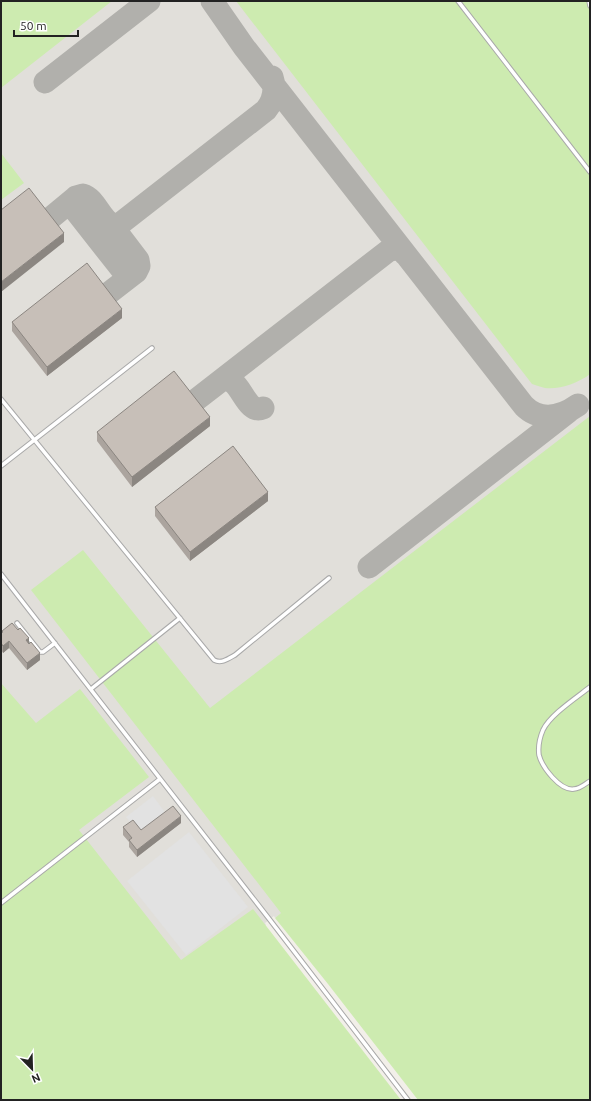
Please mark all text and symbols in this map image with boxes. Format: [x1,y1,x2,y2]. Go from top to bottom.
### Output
scale bar [14,12,78,38]
text: 50 m [20,19,47,32]
north arrow [12,1049,52,1089]
text: N [30,1071,42,1085]

